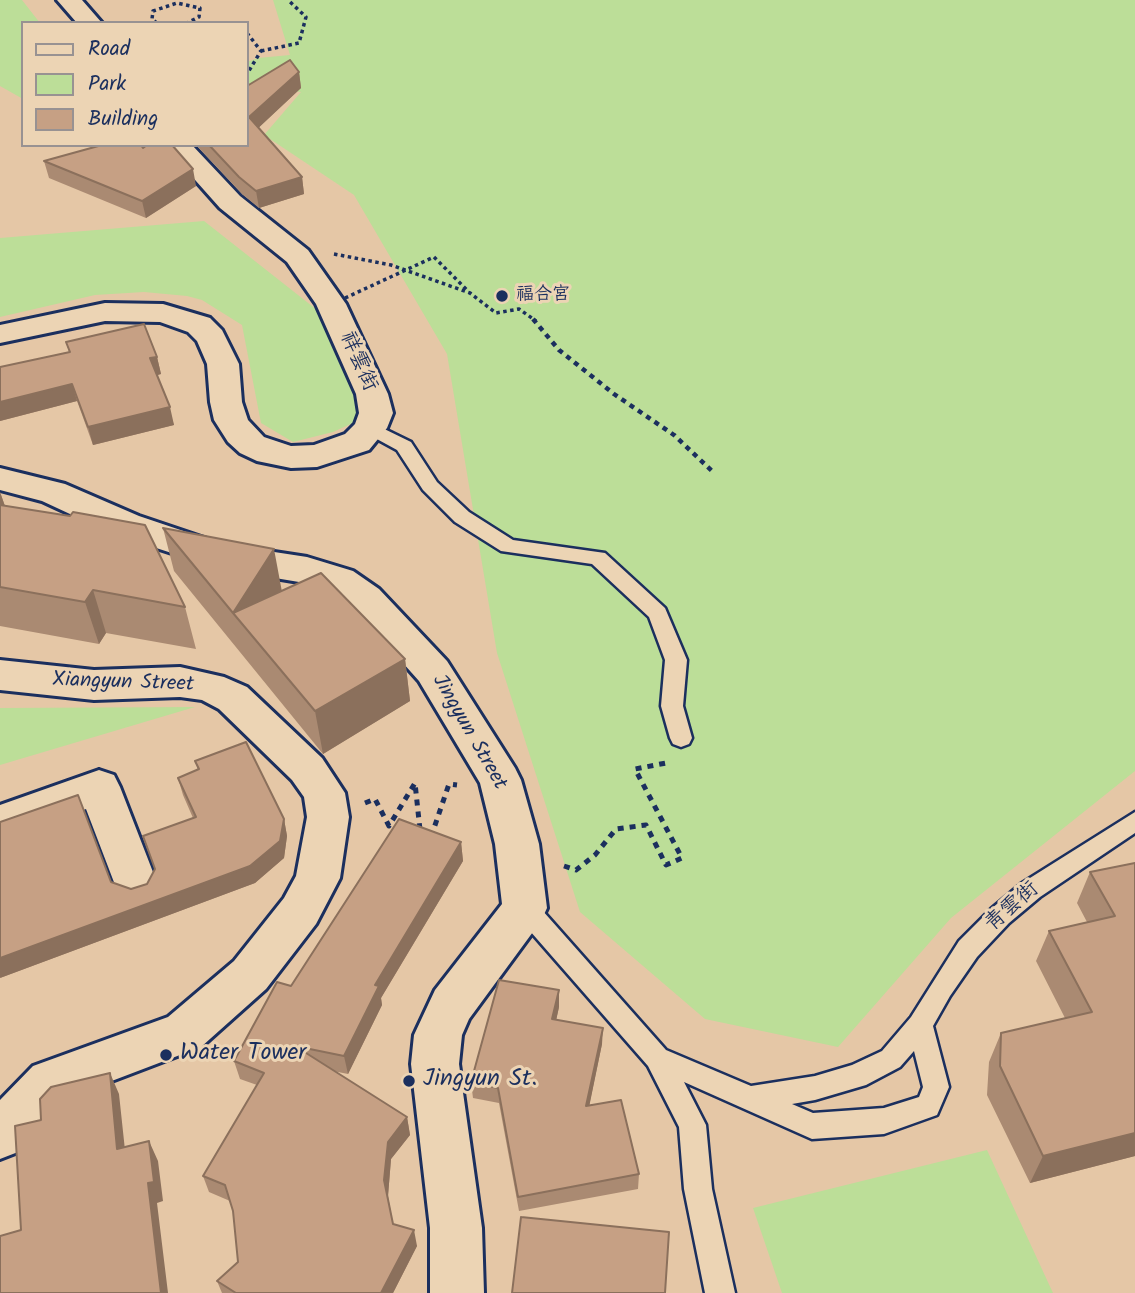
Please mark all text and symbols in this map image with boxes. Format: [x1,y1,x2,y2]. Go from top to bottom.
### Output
legend [21,21,248,147]
text: Road [88,33,130,66]
text: Park [88,68,126,101]
text: Building [88,103,158,136]
place label: 福合宮 [516,285,570,307]
marker: 福合宮 [494,288,510,304]
street label: 祥雲街 [333,328,381,396]
street label: Xiangyun Street [52,669,194,699]
street label: Jingyun Street [425,671,511,795]
street label: 青雲街 [981,878,1045,938]
place label: Water Tower [180,1041,306,1069]
marker: Water Tower [158,1047,174,1063]
place label: Jingyun St. [423,1067,537,1095]
marker: Jingyun St. [401,1073,417,1089]

